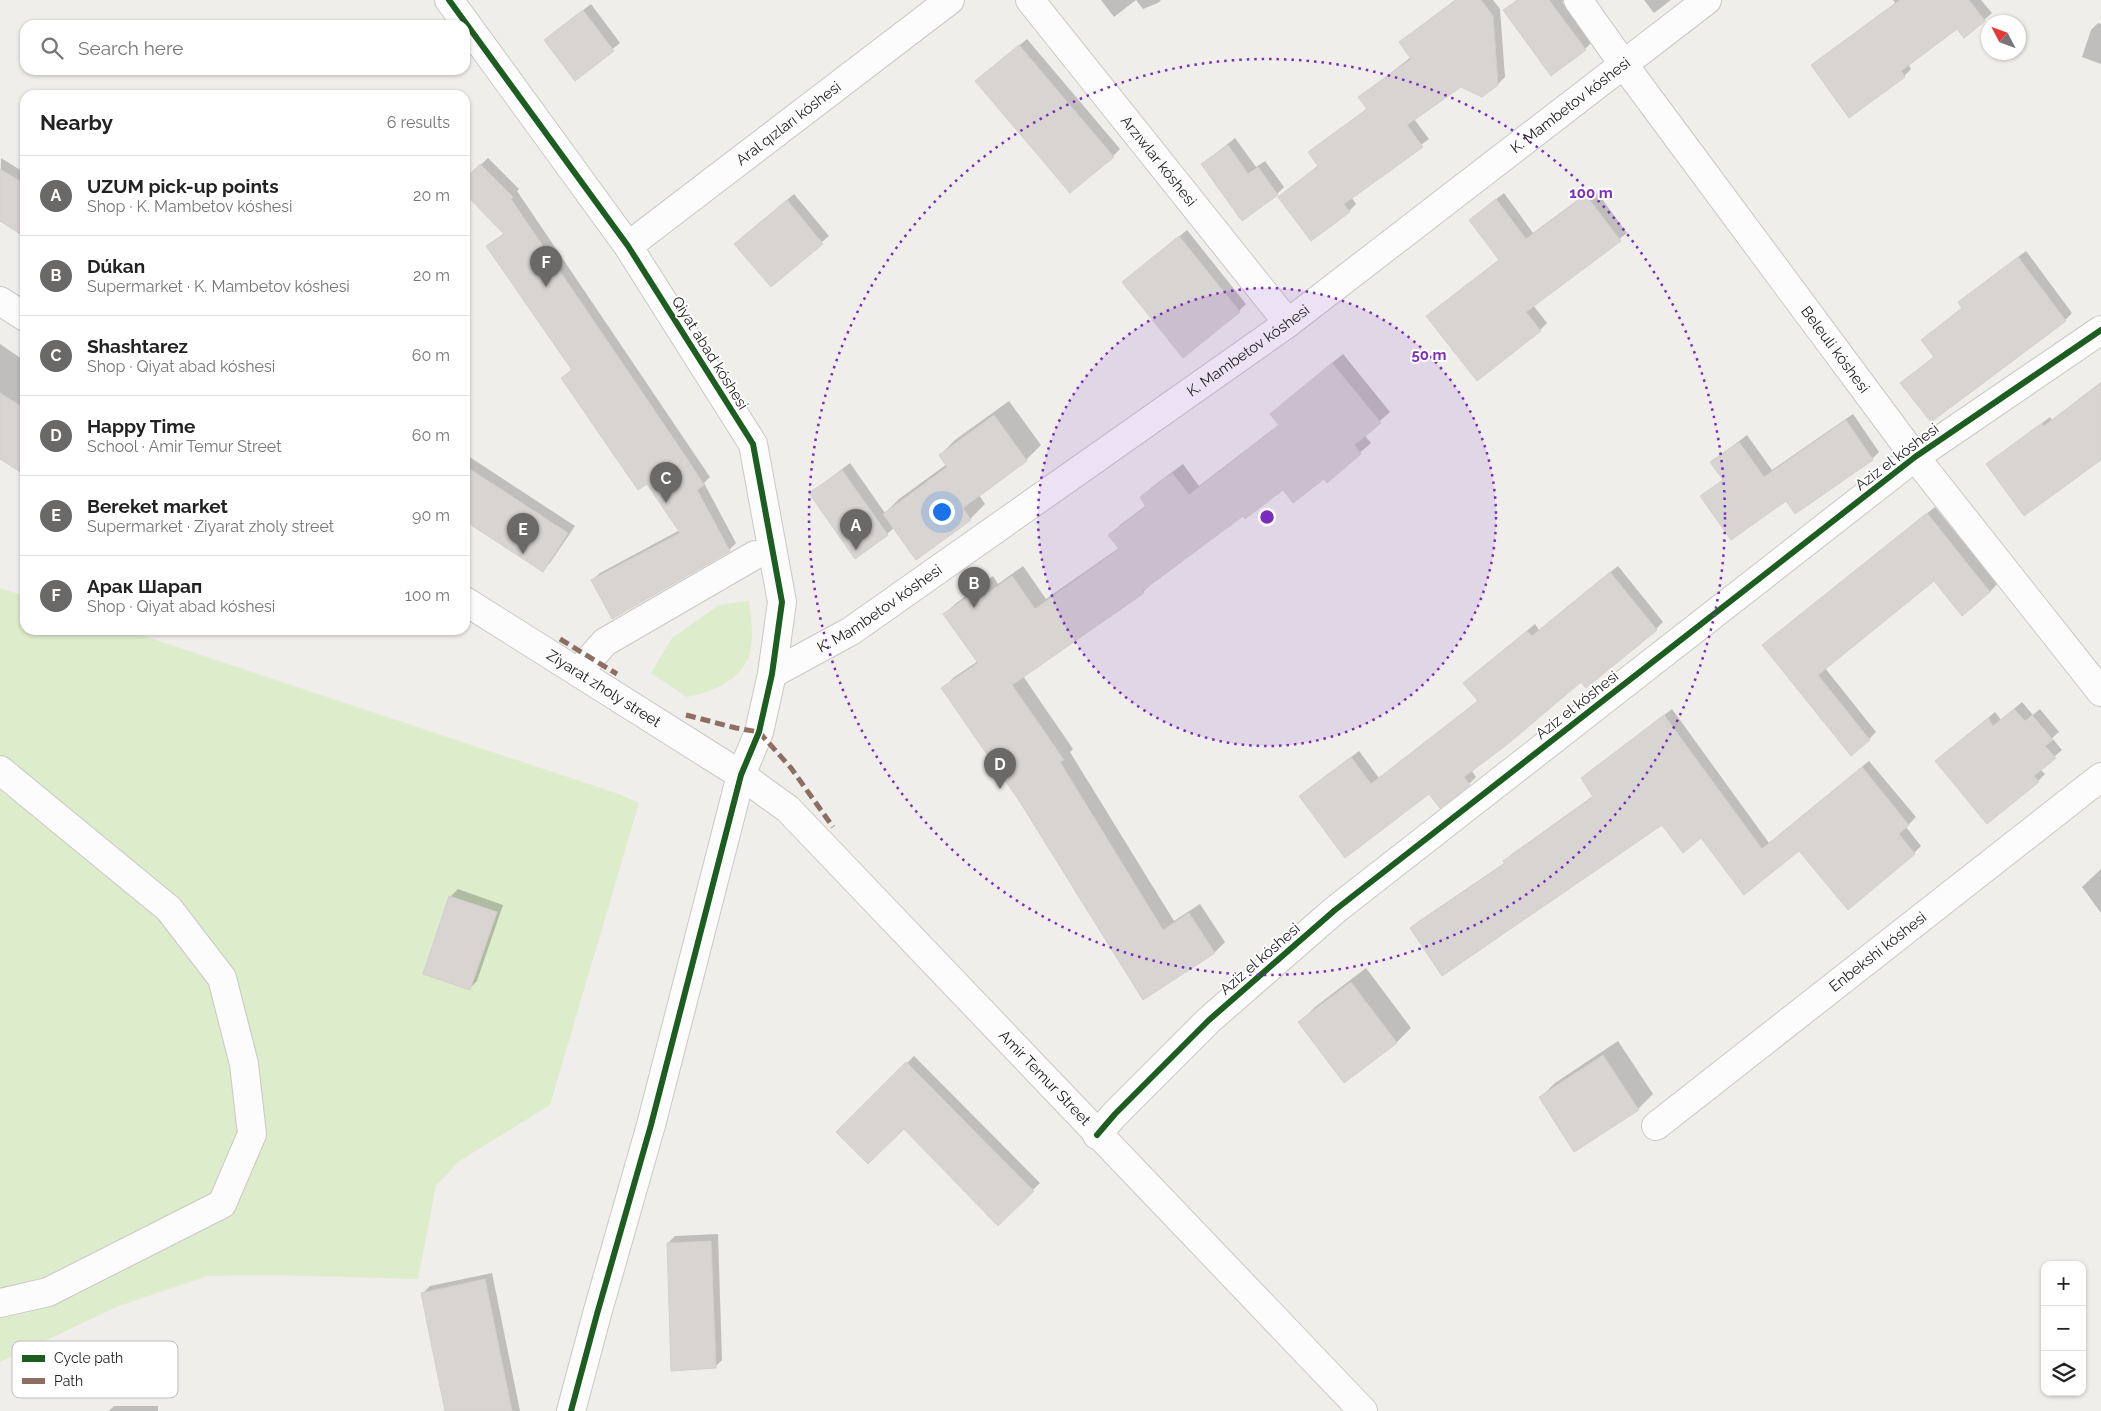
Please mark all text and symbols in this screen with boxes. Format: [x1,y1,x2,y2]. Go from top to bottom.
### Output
north arrow [1981,15,2026,60]
search box [20,20,470,75]
icon: search [38,34,66,62]
text: Search here [78,37,184,59]
street label: K. Mambetov kóshesi [1507,54,1634,157]
street label: Aral qızları kóshesi [732,78,845,169]
text: Nearby [40,110,113,135]
street label: Arzıwlar kóshesi [1117,112,1200,210]
text: 6 results [387,113,450,132]
text: UZUM pick-up points [87,175,279,197]
text: 100 m [1569,184,1613,202]
text: A [51,186,61,205]
text: 20 m [413,186,450,205]
text: Shop · K. Mambetov kóshesi [87,197,292,216]
pin: F [530,246,562,287]
text: Dúkan [87,255,145,277]
text: B [51,266,61,285]
text: 20 m [413,266,450,285]
text: Supermarket · K. Mambetov kóshesi [87,277,350,296]
street label: Qiyat abad kóshesi [668,293,752,413]
street label: K. Mambetov kóshesi [1183,301,1313,400]
street label: Beleuli kóshesi [1797,303,1873,397]
text: Shashtarez [87,335,188,357]
text: C [51,346,61,365]
text: 60 m [412,346,450,365]
text: 50 m [1411,346,1447,364]
text: Shop · Qiyat abad kóshesi [87,357,275,376]
text: Happy Time [87,415,195,437]
street label: Aziz el kóshesi [1852,420,1942,494]
text: D [50,426,62,445]
text: 60 m [412,426,450,445]
text: School · Amir Temur Street [87,437,282,456]
pin: C [650,462,682,503]
text: Bereket market [87,495,228,517]
your location [929,499,955,525]
text: E [51,506,61,525]
text: 90 m [412,506,450,525]
centre of rings [1258,508,1276,526]
pin: A [840,509,872,550]
pin: E [507,513,539,554]
text: Supermarket · Ziyarat zholy street [87,517,334,536]
street label: K. Mambetov kóshesi [814,561,945,657]
pin: B [958,567,990,608]
text: Арак Шарап [87,575,202,597]
text: F [51,586,61,605]
text: 100 m [405,586,450,605]
text: Shop · Qiyat abad kóshesi [87,597,275,616]
street label: Ziyarat zholy street [543,646,664,731]
street label: Aziz el kóshesi [1532,667,1622,743]
pin: D [984,748,1016,789]
street label: Enbekshi kóshesi [1826,908,1930,996]
street label: Aziz el kóshesi [1216,919,1304,999]
street label: Amir Temur Street [995,1026,1094,1129]
map controls [2041,1261,2086,1396]
button: + [2041,1261,2086,1306]
button: − [2041,1306,2086,1351]
legend [12,1341,178,1398]
text: Cycle path [54,1350,123,1366]
button: layers [2041,1351,2086,1396]
text: Path [54,1373,83,1389]

